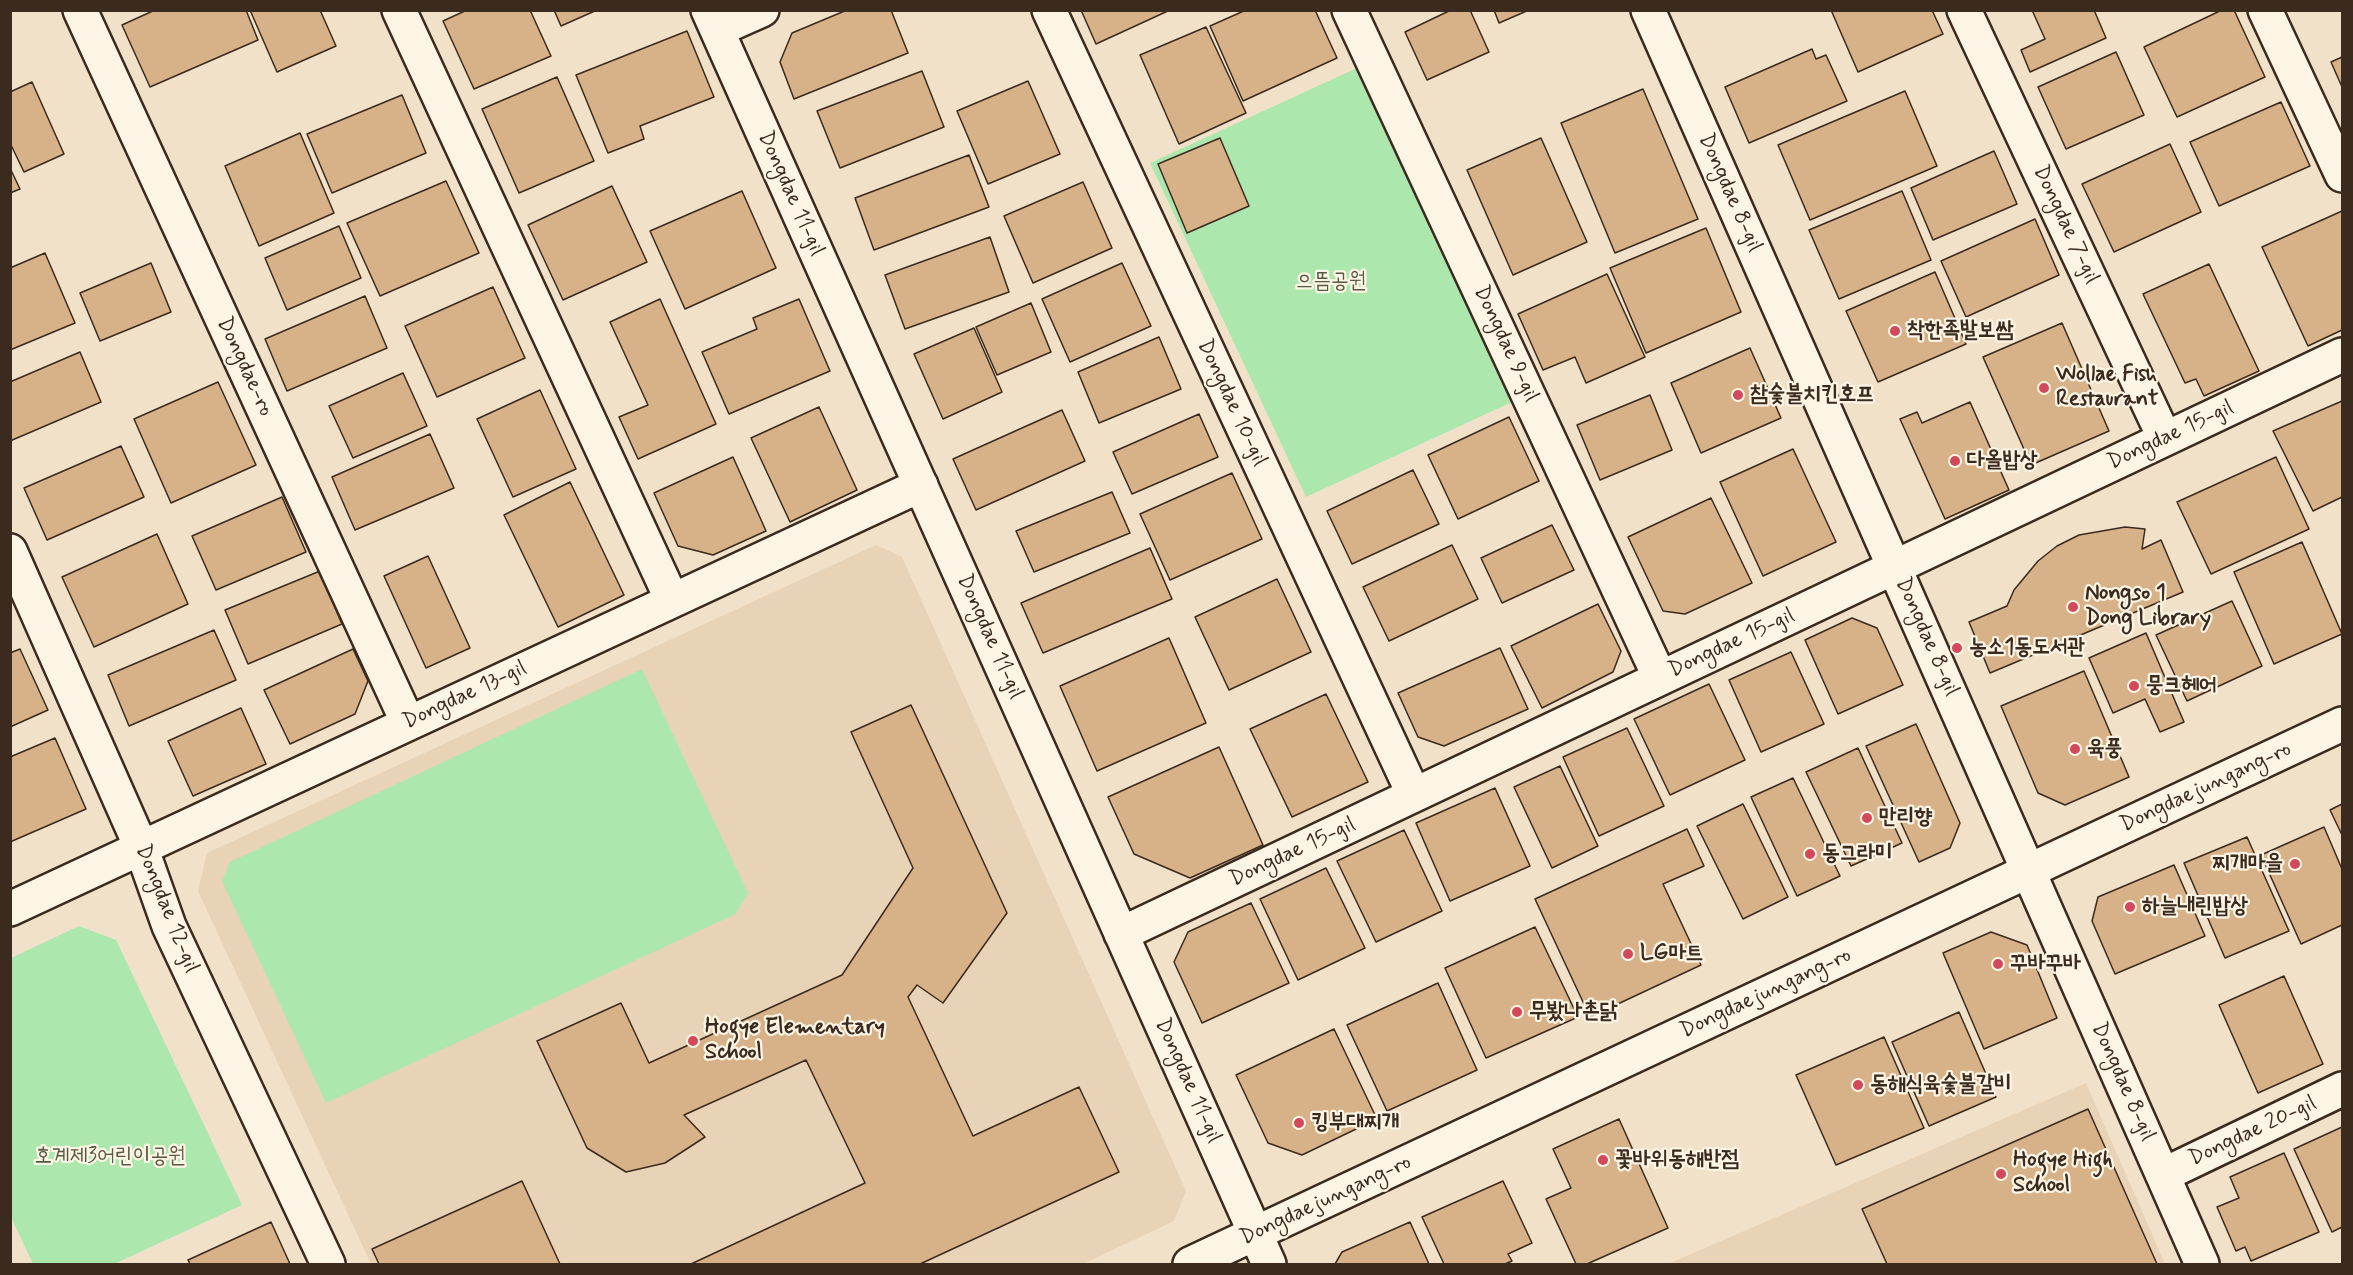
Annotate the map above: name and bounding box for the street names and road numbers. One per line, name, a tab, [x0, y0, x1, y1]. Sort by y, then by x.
street label: Dongdae 11-gil	[751, 128, 829, 260]
street label: Dongdae 8-gil	[1691, 130, 1767, 256]
street label: Dongdae 7-gil	[2026, 161, 2104, 289]
street label: Dongdae 9-gil	[1467, 282, 1543, 406]
street label: Dongdae-ro	[210, 313, 278, 421]
street label: Dongdae 10-gil	[1190, 335, 1272, 471]
street label: Dongdae 15-gil	[2104, 395, 2238, 477]
street label: Dongdae 11-gil	[950, 571, 1028, 703]
street label: Dongdae 8-gil	[1888, 574, 1964, 700]
street label: Dongdae 15-gil	[1665, 603, 1799, 685]
street label: Dongdae 13-gil	[399, 656, 531, 736]
street label: Dongdaejungang-ro	[2116, 737, 2296, 839]
street label: Dongdae 15-gil	[1226, 812, 1360, 894]
street label: Dongdae 12-gil	[128, 841, 204, 977]
street label: Dongdaejungang-ro	[1676, 943, 1856, 1045]
street label: Dongdae 11-gil	[1148, 1015, 1226, 1147]
street label: Dongdae 8-gil	[2084, 1019, 2160, 1145]
street label: Dongdae 20-gil	[2185, 1091, 2321, 1173]
street label: Dongdaejungang-ro	[1236, 1150, 1416, 1252]

